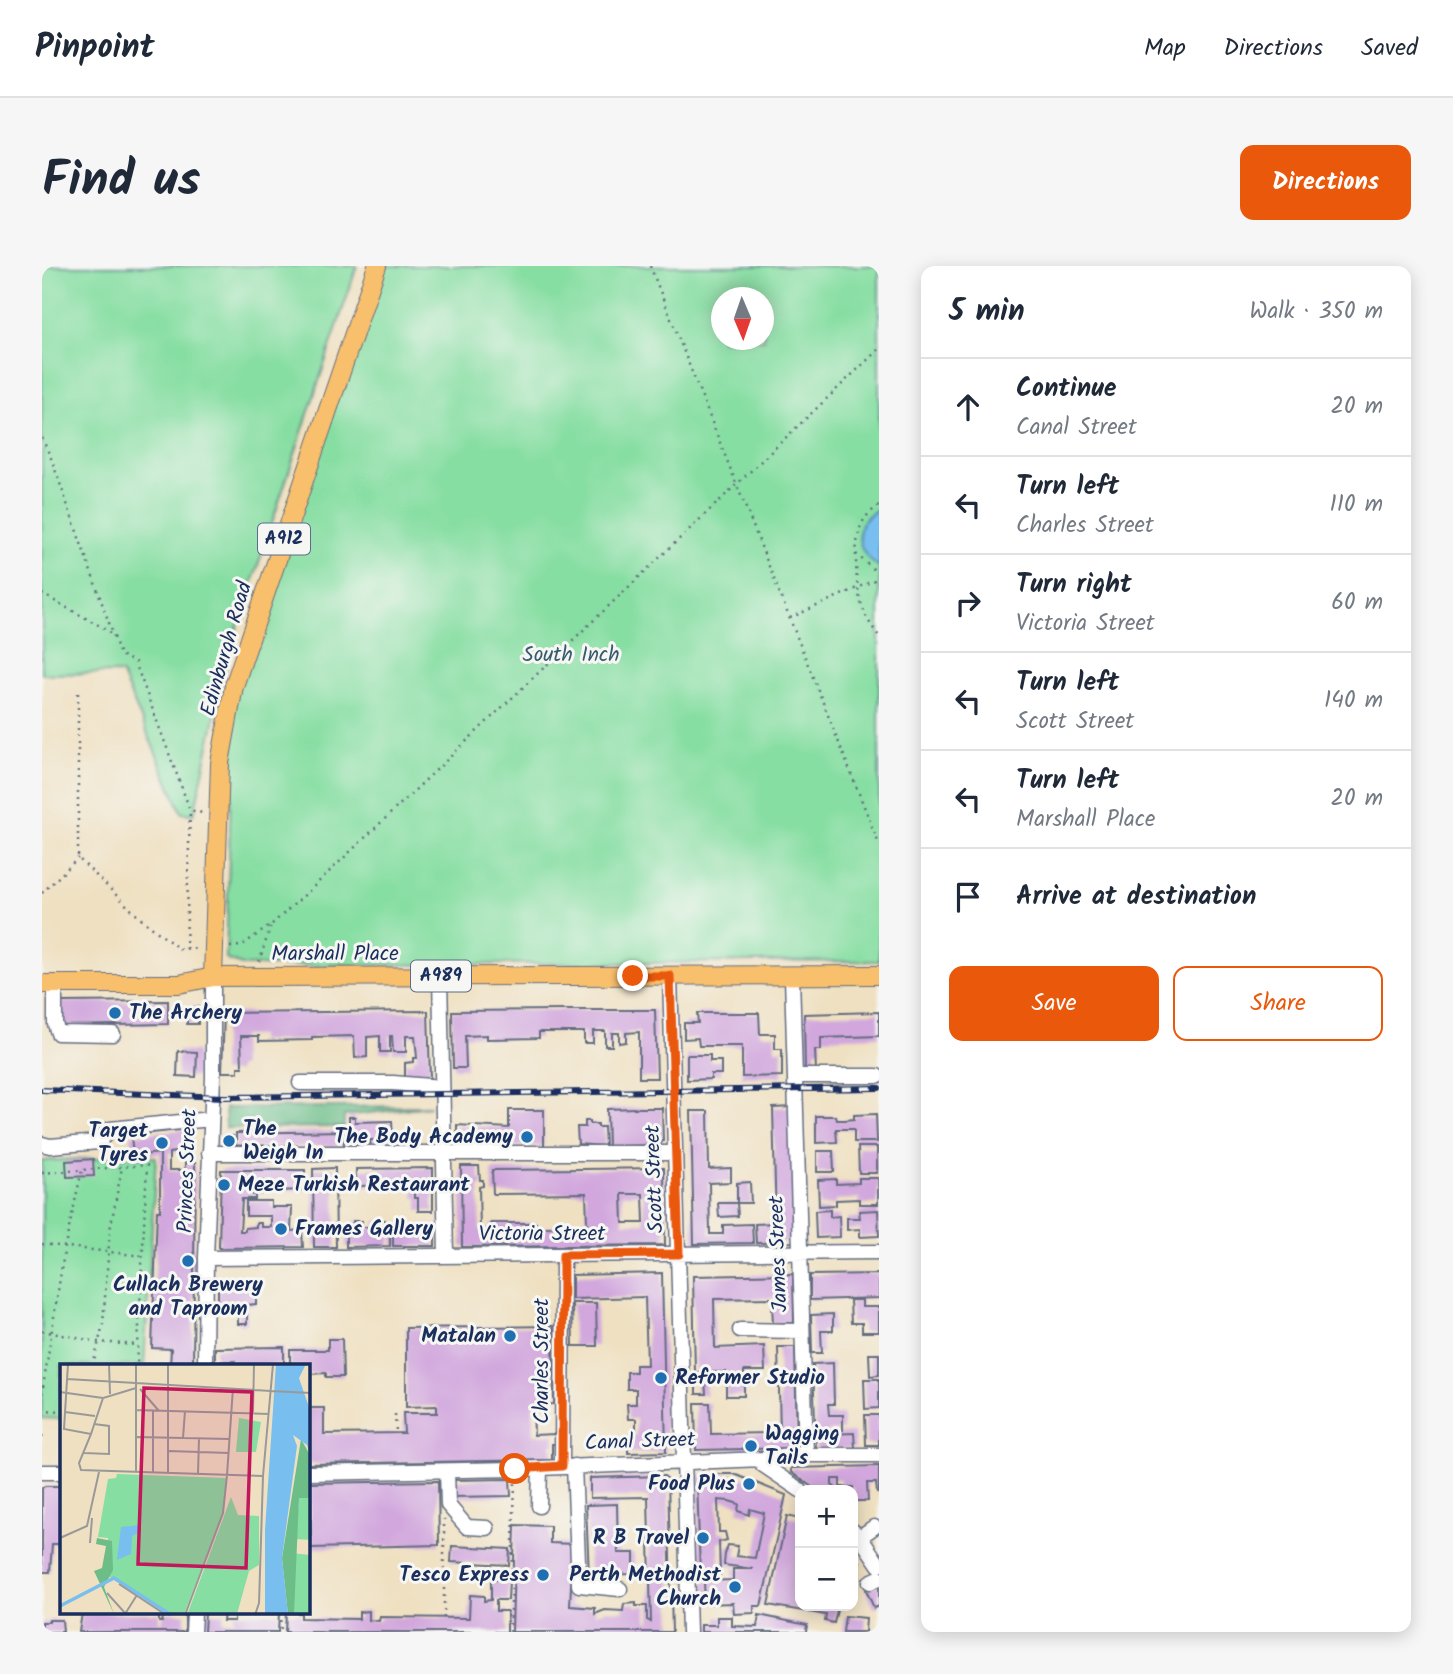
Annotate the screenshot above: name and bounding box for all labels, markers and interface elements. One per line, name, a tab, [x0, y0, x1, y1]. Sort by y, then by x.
text: Pinpoint	[35, 22, 155, 75]
text: Map	[1144, 29, 1186, 68]
text: Directions	[1224, 29, 1323, 68]
text: Saved	[1361, 29, 1418, 68]
text: Find us	[42, 143, 200, 221]
button: Directions	[1240, 145, 1411, 220]
north arrow	[711, 287, 774, 350]
text: 5 min	[949, 288, 1025, 336]
text: Walk · 350 m	[1249, 294, 1383, 330]
text: Continue	[1016, 368, 1117, 410]
icon: ahead	[949, 388, 987, 426]
text: 20 m	[1331, 389, 1383, 425]
text: Canal Street	[1016, 410, 1137, 446]
text: Turn left	[1016, 466, 1119, 508]
icon: left	[949, 486, 987, 524]
text: 110 m	[1330, 487, 1383, 523]
text: Charles Street	[1016, 508, 1154, 544]
road number: A912	[258, 524, 310, 554]
text: Turn right	[1016, 564, 1132, 606]
street label: Edinburgh Road	[192, 577, 262, 720]
icon: right	[949, 584, 987, 622]
text: 60 m	[1331, 585, 1383, 621]
text: Victoria Street	[1016, 606, 1155, 642]
park label: South Inch	[523, 639, 619, 672]
text: Turn left	[1016, 662, 1119, 704]
icon: left	[949, 682, 987, 720]
text: 140 m	[1324, 683, 1383, 719]
text: Scott Street	[1016, 704, 1134, 740]
text: Turn left	[1016, 760, 1119, 802]
icon: left	[949, 780, 987, 818]
text: 20 m	[1331, 781, 1383, 817]
text: Marshall Place	[1016, 802, 1155, 838]
text: Arrive at destination	[1016, 876, 1256, 918]
icon: arrive	[949, 878, 987, 916]
street label: Marshall Place	[271, 938, 399, 971]
road number: A989	[411, 960, 471, 992]
route end	[617, 960, 648, 991]
button: Save	[949, 966, 1159, 1041]
button: Share	[1173, 966, 1383, 1041]
place label: The Archery	[129, 997, 242, 1030]
marker: The Archery	[107, 1005, 123, 1021]
street label: Princes Street	[169, 1108, 207, 1234]
place label: The Weigh In	[243, 1113, 323, 1170]
place label: Target Tyres	[88, 1115, 149, 1172]
place label: The Body Academy	[335, 1121, 513, 1154]
street label: Scott Street	[637, 1124, 673, 1234]
marker: The Body Academy	[519, 1129, 535, 1145]
marker: The Weigh In	[221, 1133, 237, 1149]
marker: Target Tyres	[154, 1135, 170, 1151]
place label: Meze Turkish Restaurant	[238, 1169, 470, 1202]
marker: Meze Turkish Restaurant	[216, 1177, 232, 1193]
street label: James Street	[760, 1194, 798, 1313]
place label: Frames Gallery	[295, 1213, 433, 1246]
street label: Victoria Street	[479, 1218, 606, 1251]
marker: Frames Gallery	[273, 1221, 289, 1237]
marker: Cullach Brewery and Taproom	[180, 1253, 196, 1269]
place label: Cullach Brewery and Taproom	[113, 1269, 263, 1326]
street label: Charles Street	[526, 1297, 559, 1424]
place label: Matalan	[421, 1320, 496, 1353]
marker: Matalan	[502, 1328, 518, 1344]
place label: Reformer Studio	[675, 1362, 825, 1395]
inset map	[60, 1364, 310, 1614]
marker: Reformer Studio	[653, 1370, 669, 1386]
place label: Wagging Tails	[765, 1418, 840, 1475]
street label: Canal Street	[584, 1424, 697, 1460]
marker: Wagging Tails	[743, 1438, 759, 1454]
route start	[499, 1453, 530, 1484]
place label: Food Plus	[648, 1468, 735, 1501]
marker: Food Plus	[741, 1476, 757, 1492]
map controls	[795, 1485, 858, 1611]
button: +	[795, 1485, 858, 1548]
place label: R B Travel	[593, 1522, 689, 1555]
marker: R B Travel	[695, 1530, 711, 1546]
button: −	[795, 1548, 858, 1611]
place label: Tesco Express	[399, 1559, 529, 1592]
place label: Perth Methodist Church	[569, 1559, 722, 1616]
marker: Tesco Express	[535, 1567, 551, 1583]
marker: Perth Methodist Church	[727, 1579, 743, 1595]

